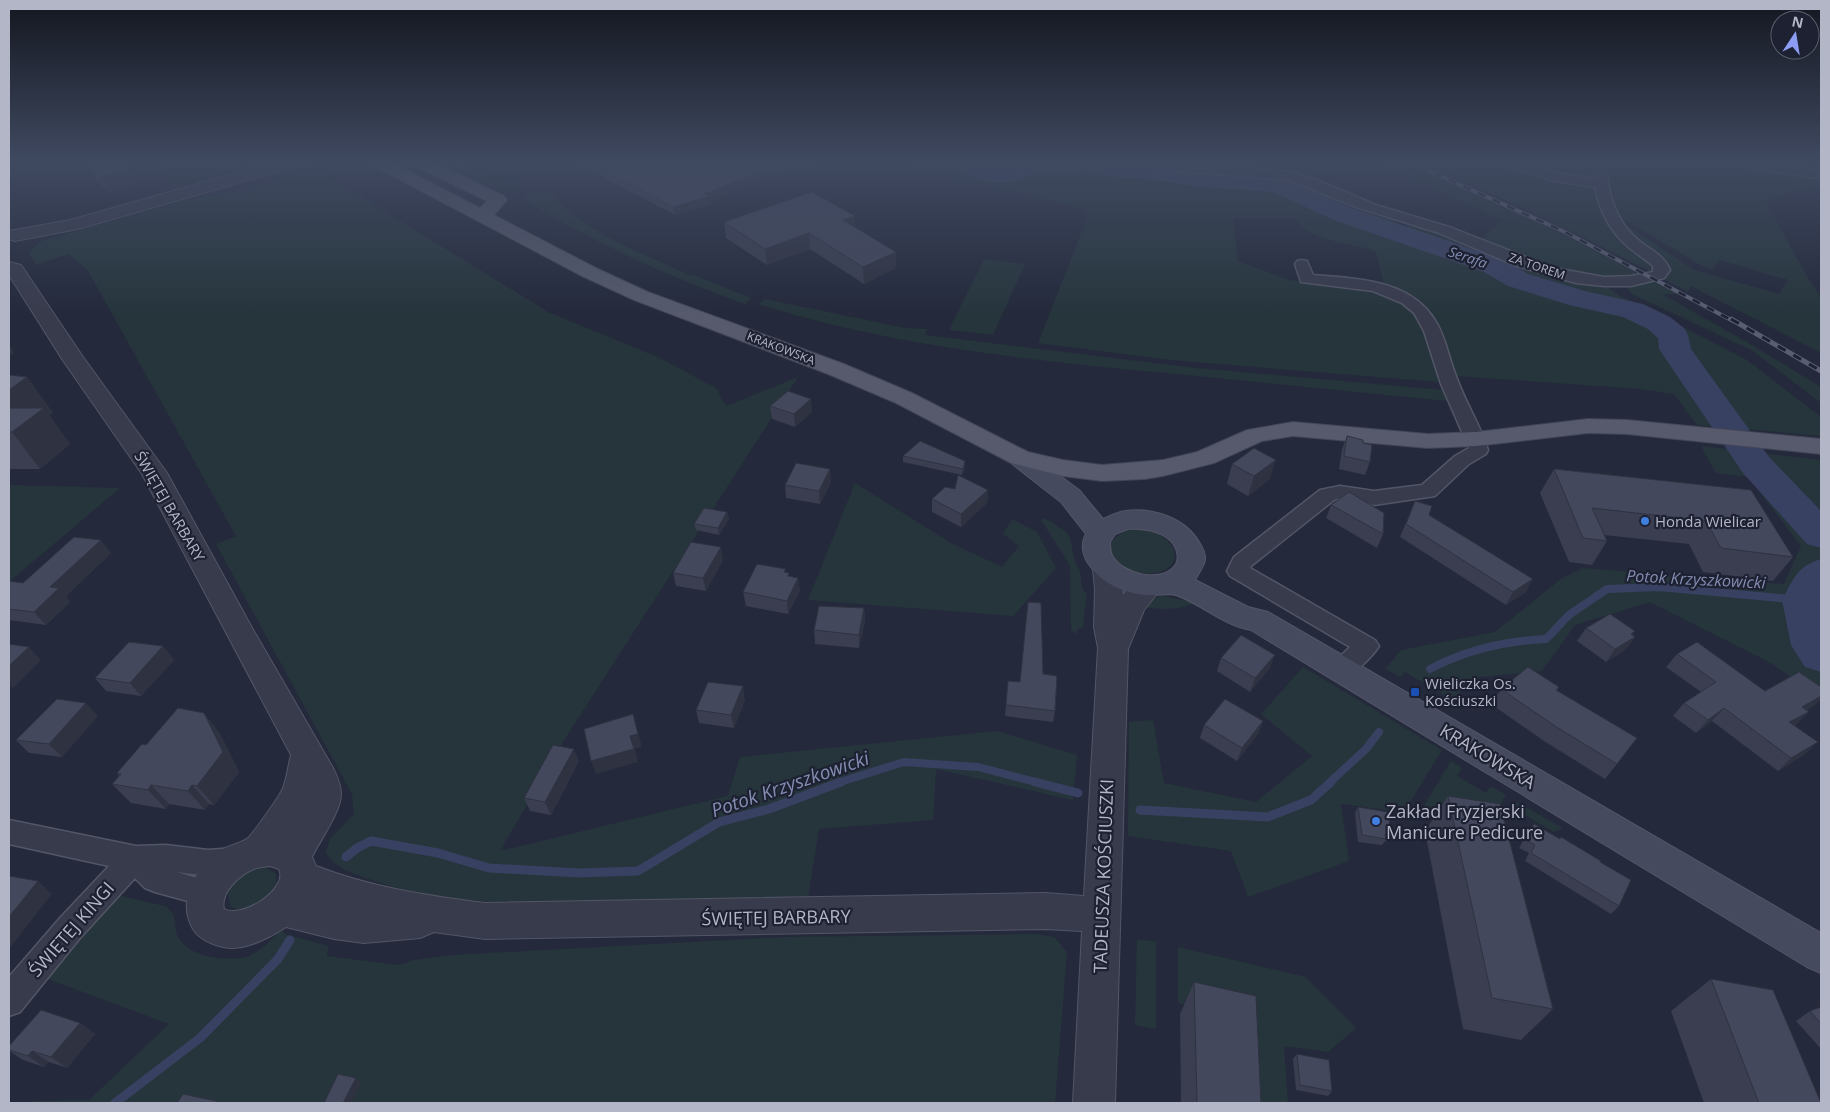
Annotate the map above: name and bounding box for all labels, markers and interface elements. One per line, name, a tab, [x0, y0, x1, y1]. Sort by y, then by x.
north arrow	[1770, 10, 1820, 60]
text: N	[1790, 11, 1805, 32]
water label: Serafa	[1446, 242, 1490, 272]
street label: ZA TOREM	[1507, 248, 1567, 284]
street label: KRAKOWSKA	[745, 327, 818, 369]
street label: ŚWIĘTEJ BARBARY	[130, 447, 210, 565]
place label: Honda Wielicar	[1655, 511, 1761, 531]
marker: Honda Wielicar	[1639, 515, 1651, 527]
water label: Potok Krzyszkowicki	[1626, 564, 1767, 594]
place label: Wieliczka Os. Kościuszki	[1425, 673, 1516, 710]
marker: Wieliczka Os. Kościuszki	[1409, 686, 1421, 698]
street label: KRAKOWSKA	[1436, 718, 1541, 794]
water label: Potok Krzyszkowicki	[707, 744, 874, 823]
street label: TADEUSZA KOŚCIUSZKI	[1088, 778, 1118, 974]
place label: Zakład Fryzjerski Manicure Pedicure	[1386, 799, 1543, 844]
marker: Zakład Fryzjerski Manicure Pedicure	[1370, 815, 1382, 827]
street label: ŚWIĘTEJ KINGI	[23, 876, 119, 982]
street label: ŚWIĘTEJ BARBARY	[701, 904, 852, 930]

